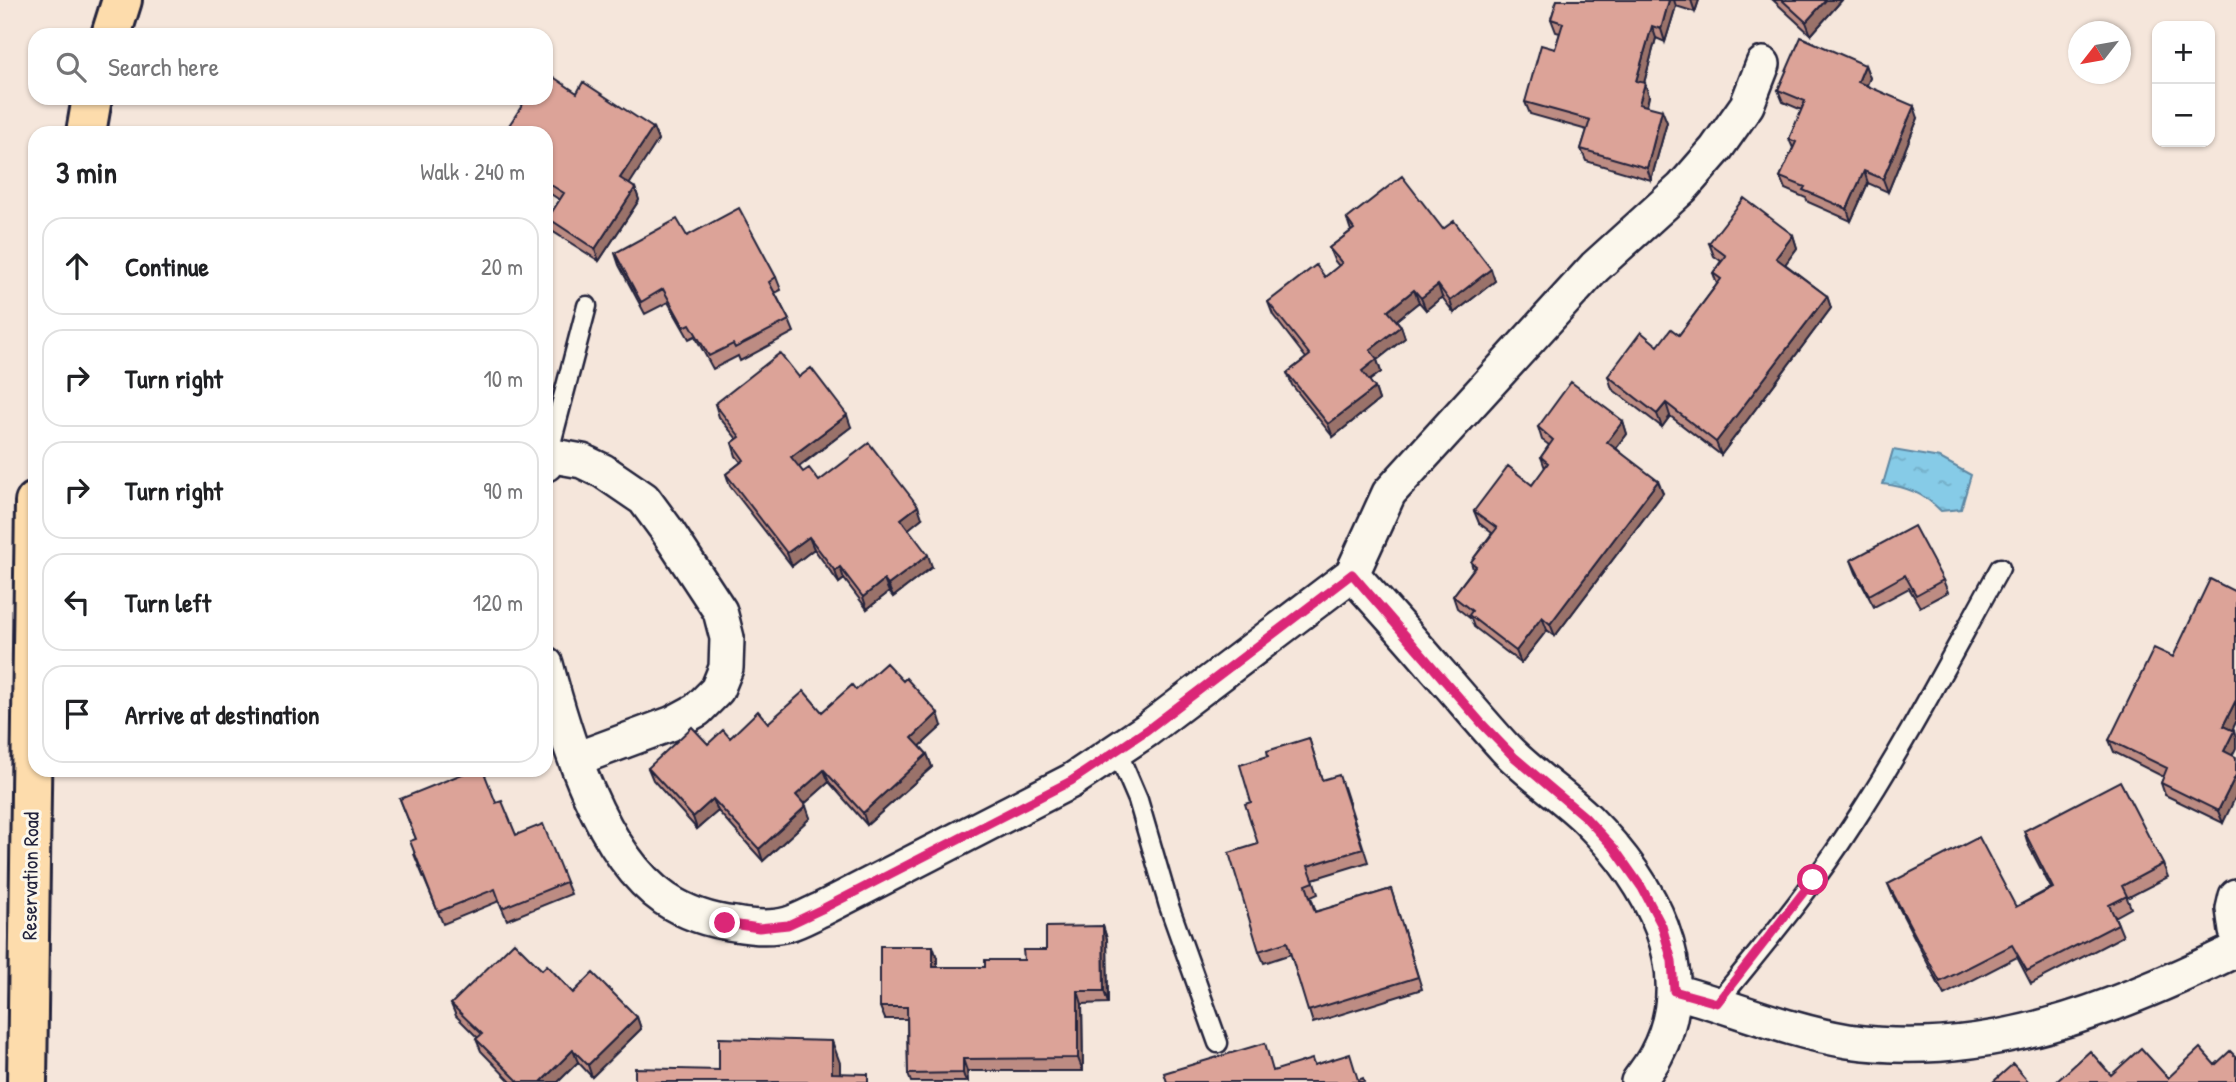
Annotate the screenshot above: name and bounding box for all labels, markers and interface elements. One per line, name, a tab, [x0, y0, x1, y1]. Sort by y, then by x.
north arrow	[2068, 21, 2131, 84]
map controls	[2152, 21, 2215, 147]
button: +	[2152, 21, 2215, 84]
search box	[28, 28, 553, 105]
icon: search	[52, 48, 90, 86]
text: Search here	[108, 49, 219, 84]
button: −	[2152, 84, 2215, 147]
text: 3 min	[56, 152, 117, 192]
text: Walk · 240 m	[420, 156, 525, 187]
icon: ahead	[58, 247, 96, 285]
text: Continue	[125, 249, 209, 284]
text: 20 m	[481, 251, 523, 282]
icon: right	[58, 359, 96, 397]
text: Turn right	[125, 361, 223, 396]
text: 10 m	[483, 363, 523, 394]
icon: right	[58, 471, 96, 509]
text: Turn right	[125, 473, 223, 508]
text: 90 m	[483, 475, 523, 506]
icon: left	[58, 583, 96, 621]
text: Turn left	[125, 585, 211, 620]
text: 120 m	[473, 587, 523, 618]
icon: arrive	[58, 695, 96, 733]
text: Arrive at destination	[125, 697, 320, 732]
street label: Reservation Road	[14, 812, 46, 940]
route start	[1797, 864, 1828, 895]
route end	[709, 907, 740, 938]

